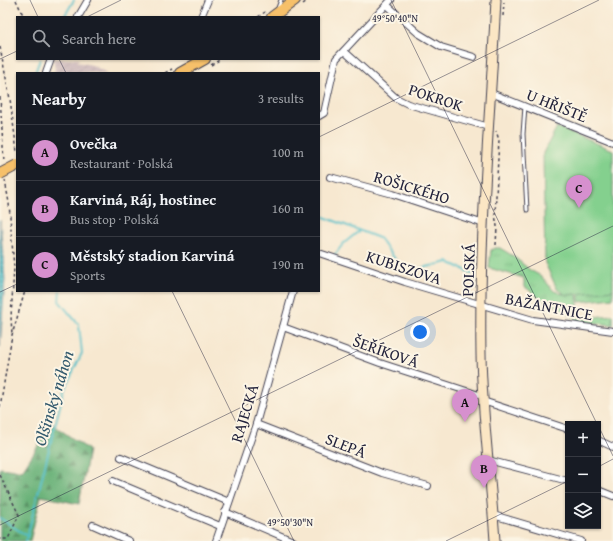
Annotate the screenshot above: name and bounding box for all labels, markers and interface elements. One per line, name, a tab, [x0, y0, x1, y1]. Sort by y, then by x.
text: 49°50'40"N	[372, 11, 418, 26]
search box	[16, 16, 320, 60]
icon: search	[30, 27, 52, 49]
text: Search here	[62, 28, 136, 49]
street label: POKROK	[406, 77, 467, 117]
street label: U HŘIŠTĚ	[523, 82, 591, 128]
text: Nearby	[32, 86, 86, 111]
text: 3 results	[258, 89, 304, 108]
text: Ovečka	[70, 133, 117, 154]
text: A	[41, 143, 49, 162]
text: 100 m	[272, 143, 304, 162]
text: Restaurant · Polská	[70, 154, 173, 173]
street label: ROŠICKÉHO	[371, 164, 453, 210]
pin: C	[566, 175, 592, 208]
text: Karviná, Ráj, hostinec	[70, 189, 216, 210]
text: B	[41, 199, 49, 218]
text: 160 m	[272, 199, 304, 218]
text: Bus stop · Polská	[70, 210, 159, 229]
street label: POLSKÁ	[455, 243, 481, 297]
street label: KUBISZOVA	[363, 244, 445, 291]
text: Městský stadion Karviná	[70, 245, 235, 266]
text: C	[41, 255, 49, 274]
text: 190 m	[272, 255, 304, 274]
text: Sports	[70, 266, 105, 285]
street label: BAŽANTNICE	[503, 286, 595, 326]
your location	[410, 322, 430, 342]
street label: ŠEŘÍKOVÁ	[350, 329, 423, 374]
water label: Olšinský náhon	[27, 347, 79, 449]
street label: RAJECKÁ	[224, 381, 264, 445]
pin: A	[452, 389, 478, 422]
map controls	[565, 421, 601, 529]
button: +	[565, 421, 601, 457]
street label: SLEPÁ	[322, 426, 370, 464]
pin: B	[471, 455, 497, 488]
button: −	[565, 457, 601, 493]
button: layers	[565, 493, 601, 529]
text: 49°50'30"N	[267, 515, 313, 530]

